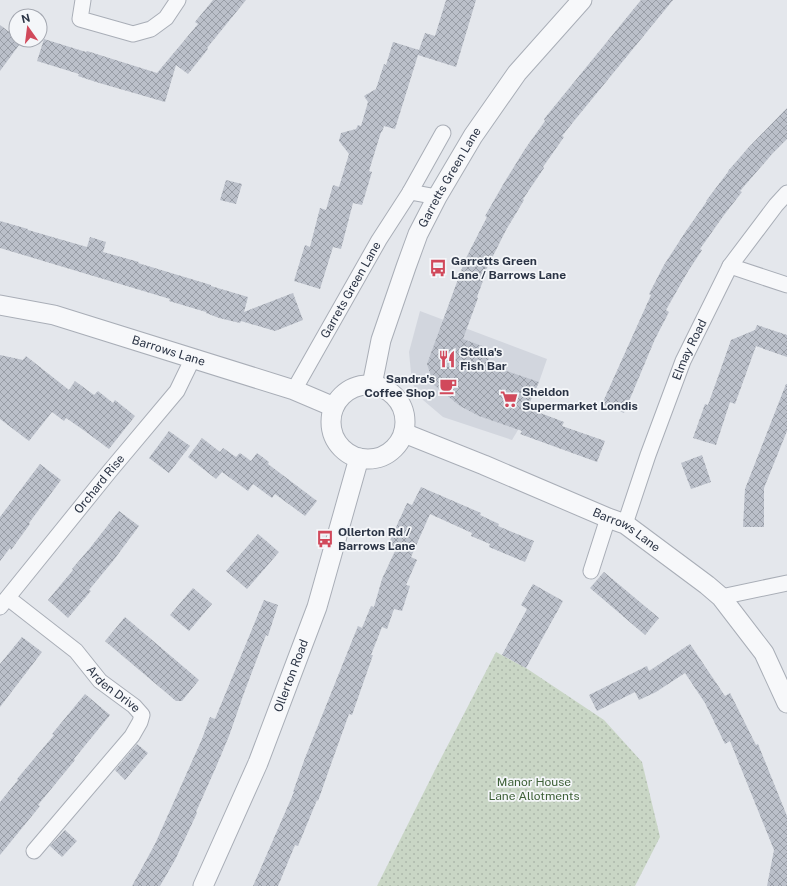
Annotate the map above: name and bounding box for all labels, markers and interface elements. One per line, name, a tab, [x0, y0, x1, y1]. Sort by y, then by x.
north arrow	[8, 8, 48, 48]
text: N	[20, 11, 31, 25]
street label: Garretts Green Lane	[416, 125, 484, 230]
street label: Garrets Green Lane	[318, 239, 384, 341]
place label: Garretts Green Lane / Barrows Lane	[451, 254, 566, 282]
bus stop icon: Garretts Green Lane / Barrows Lane	[428, 258, 448, 278]
street label: Elmay Road	[670, 317, 710, 382]
street label: Barrows Lane	[130, 333, 207, 369]
place label: Stella's Fish Bar	[460, 345, 507, 373]
restaurant icon: Stella's Fish Bar	[437, 349, 457, 369]
place label: Sandra's Coffee Shop	[364, 372, 435, 400]
cafe icon: Sandra's Coffee Shop	[438, 376, 458, 396]
place label: Sheldon Supermarket Londis	[522, 385, 638, 413]
supermarket icon: Sheldon Supermarket Londis	[499, 389, 519, 409]
street label: Orchard Rise	[71, 452, 128, 516]
street label: Barrows Lane	[591, 505, 663, 555]
place label: Ollerton Rd / Barrows Lane	[338, 525, 416, 553]
bus stop icon: Ollerton Rd / Barrows Lane	[315, 529, 335, 549]
street label: Ollerton Road	[271, 638, 311, 714]
street label: Arden Drive	[84, 663, 143, 715]
park label: Manor House Lane Allotments	[489, 775, 579, 803]

